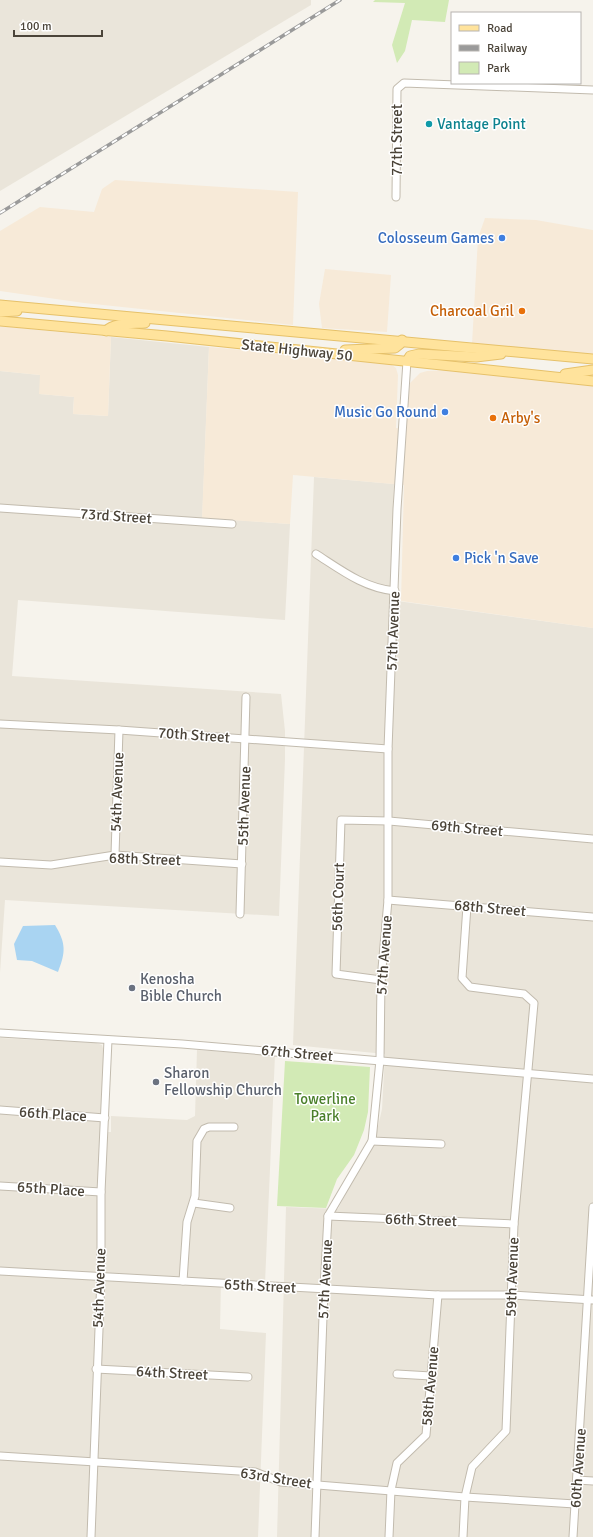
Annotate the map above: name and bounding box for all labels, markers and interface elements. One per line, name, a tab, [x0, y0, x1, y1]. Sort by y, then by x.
scale bar	[14, 12, 102, 38]
legend	[451, 12, 581, 84]
text: 100 m	[20, 19, 52, 34]
text: Road	[487, 21, 513, 36]
text: Railway	[487, 41, 527, 56]
text: Park	[487, 61, 510, 76]
street label: 77th Street	[388, 104, 406, 176]
place label: Vantage Point	[437, 115, 526, 133]
marker: Vantage Point	[424, 119, 434, 129]
place label: Colosseum Games	[378, 229, 494, 247]
marker: Colosseum Games	[497, 233, 507, 243]
place label: Charcoal Gril	[430, 302, 514, 320]
marker: Charcoal Gril	[517, 306, 527, 316]
street label: State Highway 50	[241, 335, 353, 365]
place label: Music Go Round	[334, 403, 437, 421]
marker: Music Go Round	[440, 407, 450, 417]
place label: Arby's	[501, 409, 541, 427]
marker: Arby's	[488, 413, 498, 423]
street label: 73rd Street	[79, 505, 153, 527]
place label: Pick 'n Save	[464, 549, 539, 567]
marker: Pick 'n Save	[451, 553, 461, 563]
street label: 57th Avenue	[383, 591, 403, 671]
street label: 70th Street	[157, 724, 231, 746]
street label: 54th Avenue	[107, 752, 127, 832]
street label: 55th Avenue	[234, 766, 254, 846]
street label: 69th Street	[430, 816, 504, 840]
street label: 68th Street	[109, 849, 181, 869]
street label: 56th Court	[328, 862, 348, 932]
street label: 68th Street	[453, 896, 527, 920]
street label: 57th Avenue	[372, 915, 396, 995]
place label: Kenosha Bible Church	[140, 970, 222, 1005]
marker: Kenosha Bible Church	[127, 983, 137, 993]
street label: 67th Street	[260, 1041, 334, 1065]
place label: Sharon Fellowship Church	[164, 1064, 282, 1099]
marker: Sharon Fellowship Church	[151, 1077, 161, 1087]
park label: Towerline Park	[294, 1090, 356, 1125]
street label: 66th Place	[19, 1103, 87, 1125]
street label: 65th Place	[17, 1178, 85, 1200]
street label: 66th Street	[385, 1210, 457, 1230]
street label: 59th Avenue	[502, 1237, 522, 1317]
street label: 57th Avenue	[314, 1239, 336, 1319]
street label: 54th Avenue	[89, 1248, 109, 1328]
street label: 65th Street	[224, 1275, 296, 1297]
street label: 58th Avenue	[418, 1345, 442, 1427]
street label: 64th Street	[136, 1362, 208, 1384]
street label: 60th Avenue	[566, 1428, 590, 1508]
street label: 63rd Street	[239, 1463, 313, 1493]

